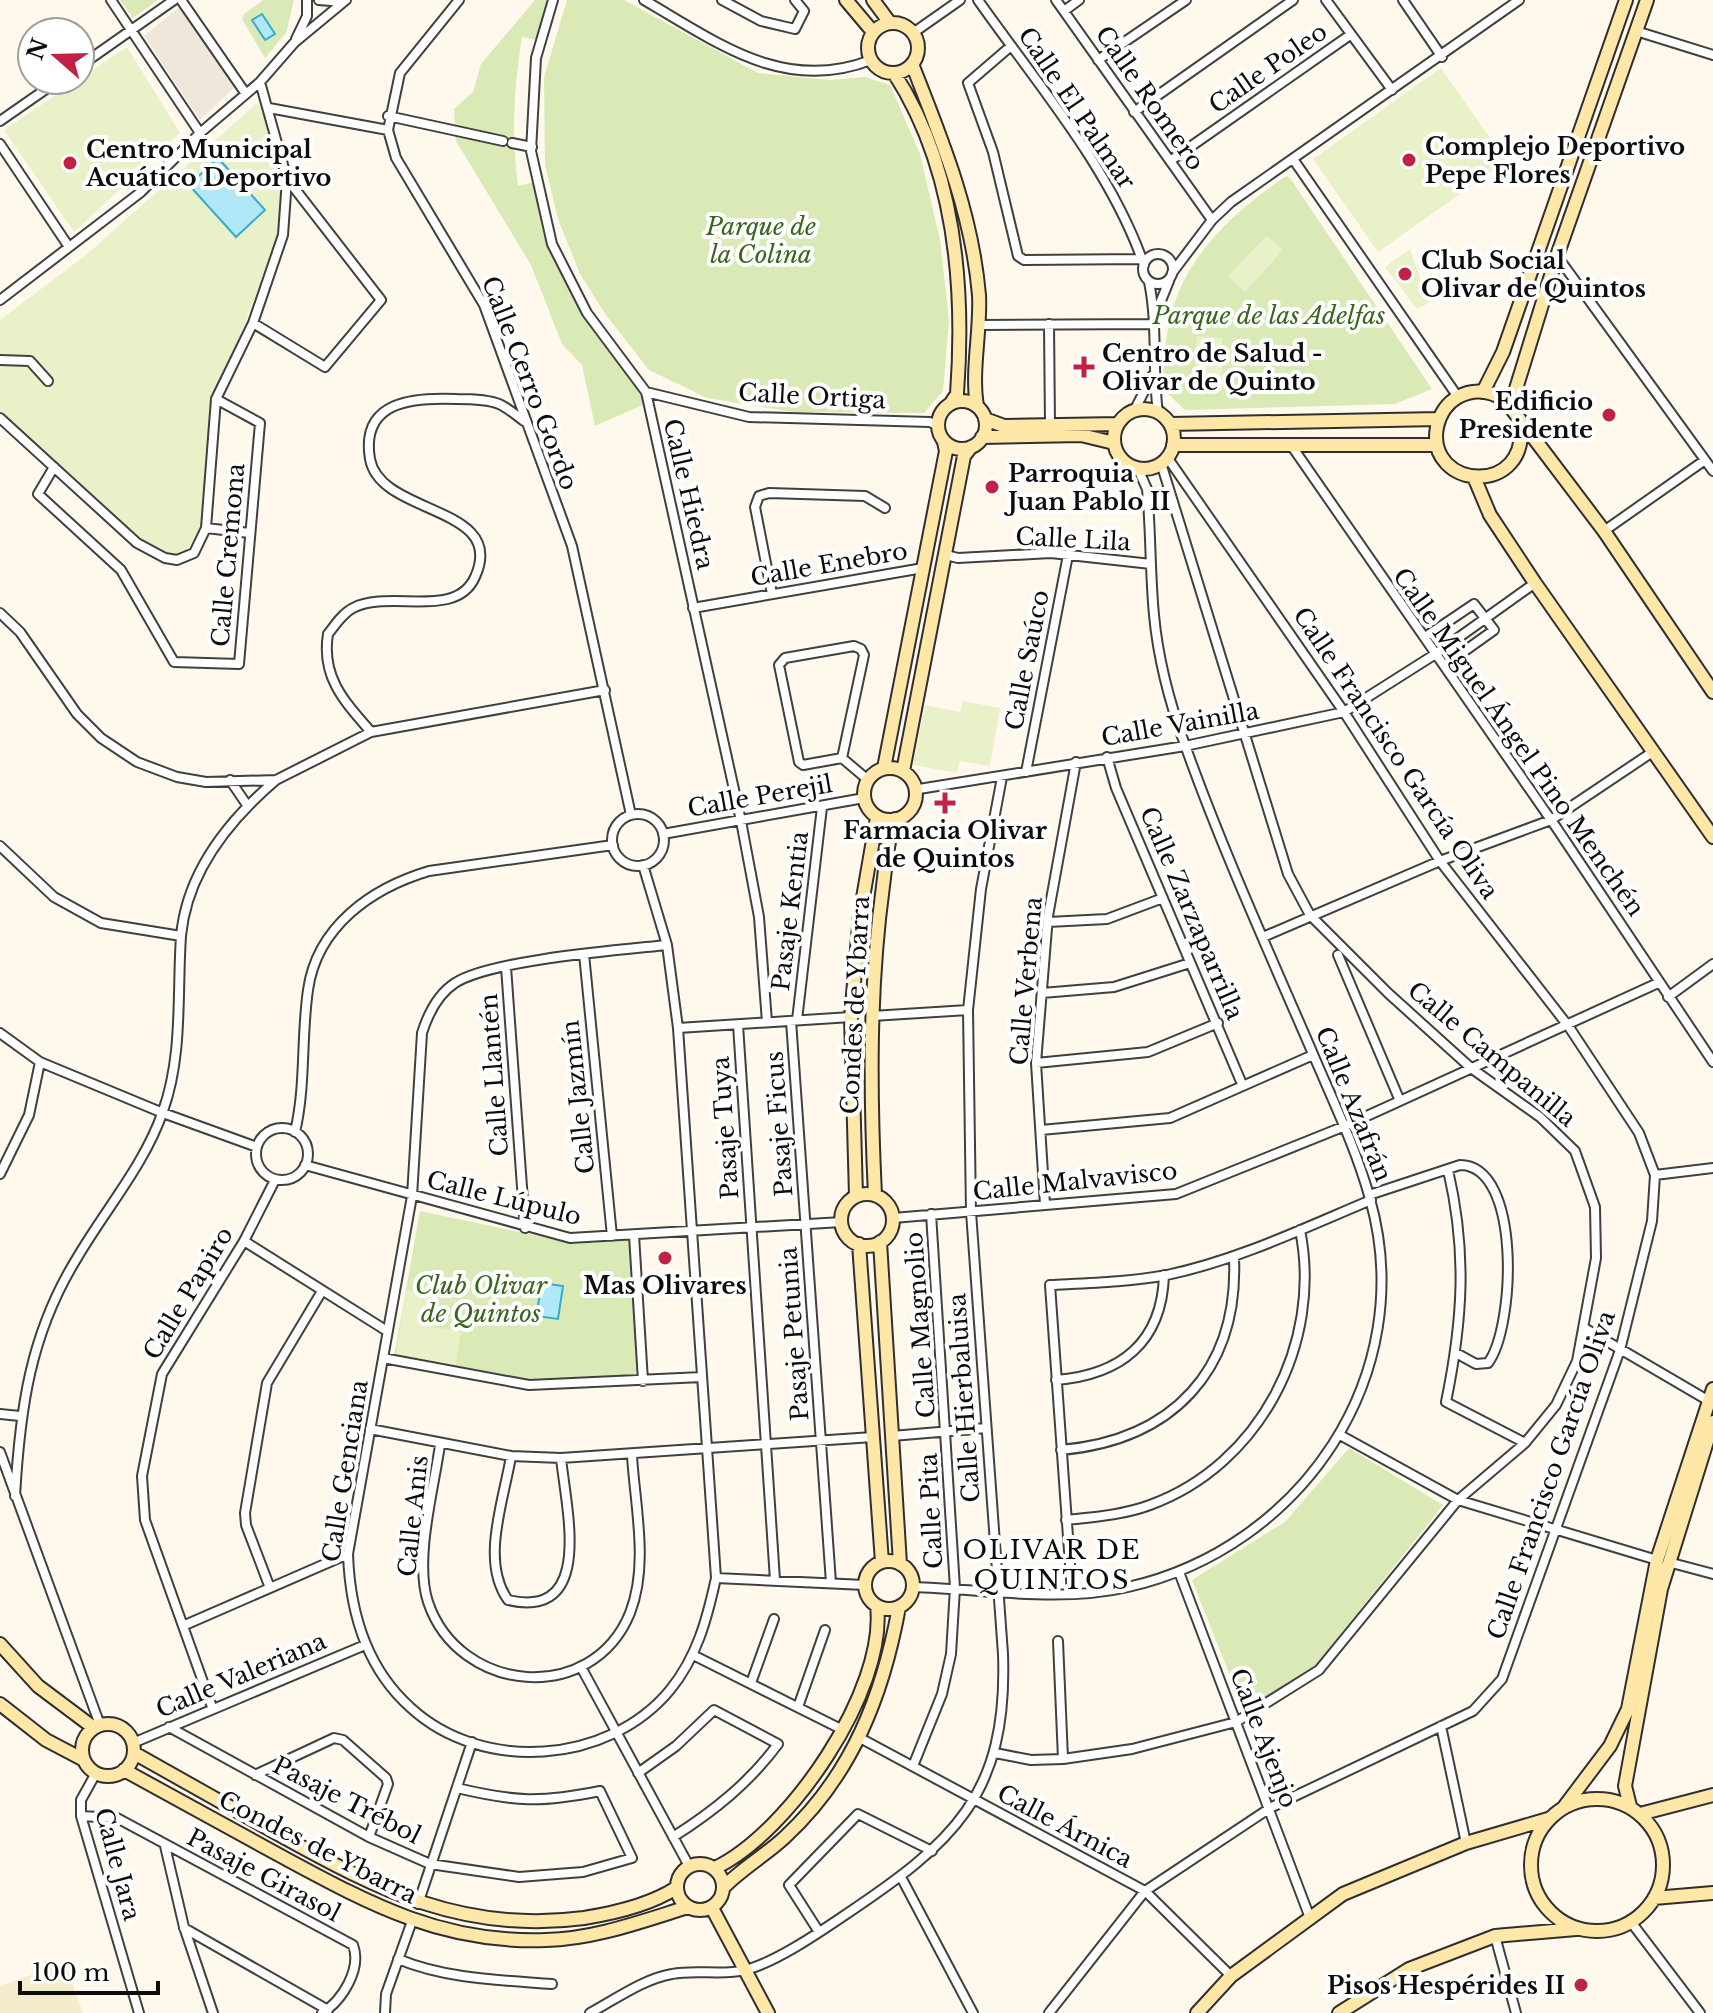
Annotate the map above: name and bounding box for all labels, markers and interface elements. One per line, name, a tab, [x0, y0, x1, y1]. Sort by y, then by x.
north arrow	[16, 16, 96, 96]
street label: Calle Poleo	[1203, 17, 1333, 119]
street label: Calle Romero	[1089, 20, 1211, 176]
street label: Calle El Palmar	[1012, 22, 1142, 195]
text: N	[21, 35, 54, 64]
place label: Complejo Deportivo Pepe Flores	[1425, 132, 1685, 189]
place label: Centro Municipal Acuático Deportivo	[85, 135, 331, 192]
marker: Complejo Deportivo Pepe Flores	[1400, 151, 1418, 169]
marker: Centro Municipal Acuático Deportivo	[61, 154, 79, 172]
park label: Parque de la Colina	[705, 212, 816, 269]
place label: Club Social Olivar de Quintos	[1421, 246, 1646, 303]
marker: Club Social Olivar de Quintos	[1396, 265, 1414, 283]
street label: Calle Cerro Gordo	[476, 272, 584, 494]
park label: Parque de las Adelfas	[1152, 301, 1385, 330]
place label: Centro de Salud - Olivar de Quinto	[1102, 339, 1323, 396]
marker: Centro de Salud - Olivar de Quinto	[1073, 356, 1095, 378]
street label: Calle Ortiga	[737, 378, 887, 414]
place label: Edificio Presidente	[1459, 387, 1593, 444]
marker: Edificio Presidente	[1600, 406, 1618, 424]
street label: Calle Hiedra	[658, 416, 721, 573]
place label: Parroquia Juan Pablo II	[1003, 459, 1170, 516]
street label: Calle Cremona	[206, 461, 251, 648]
marker: Parroquia Juan Pablo II	[983, 478, 1001, 496]
street label: Calle Lila	[1015, 521, 1132, 557]
street label: Calle Enebro	[748, 536, 910, 592]
street label: Calle Miguel Ángel Pino Menchén	[1387, 562, 1651, 922]
street label: Calle Saúco	[999, 587, 1055, 733]
street label: Calle Francisco García Oliva	[1287, 602, 1505, 905]
street label: Calle Vainilla	[1099, 696, 1262, 752]
street label: Calle Perejil	[685, 769, 835, 823]
marker: Farmacia Olivar de Quintos	[936, 794, 954, 812]
street label: Calle Zarzaparrilla	[1134, 802, 1250, 1024]
place label: Farmacia Olivar de Quintos	[843, 816, 1047, 873]
street label: Pasaje Kentia	[766, 829, 814, 992]
street label: Condes de Ybarra	[835, 894, 875, 1115]
street label: Calle Verbena	[1004, 895, 1048, 1066]
street label: Calle Campanilla	[1402, 975, 1582, 1133]
street label: Calle Llantén	[474, 993, 514, 1157]
street label: Calle Jazmín	[555, 1019, 601, 1175]
street label: Calle Azafrán	[1310, 1022, 1398, 1186]
street label: Pasaje Ficus	[759, 1050, 799, 1198]
street label: Pasaje Tuya	[705, 1055, 744, 1200]
street label: Calle Malvavisco	[971, 1156, 1179, 1206]
street label: Calle Lúpulo	[424, 1165, 584, 1231]
street label: Calle Papiro	[137, 1221, 239, 1365]
street label: Calle Magnolio	[899, 1231, 941, 1419]
street label: Pasaje Petunia	[773, 1245, 815, 1422]
marker: Mas Olivares	[656, 1249, 674, 1267]
park label: Club Olivar de Quintos	[415, 1271, 548, 1328]
place label: Mas Olivares	[583, 1271, 747, 1300]
street label: Calle Hierbaluisa	[942, 1292, 986, 1504]
street label: Calle Francisco García Oliva	[1481, 1306, 1621, 1643]
street label: Calle Genciana	[316, 1377, 374, 1564]
street label: Calle Pita	[913, 1452, 949, 1570]
street label: Calle Anis	[392, 1454, 434, 1578]
district label: OLIVAR DE QUINTOS	[962, 1534, 1142, 1596]
street label: Calle Valeriana	[152, 1626, 331, 1724]
street label: Calle Ajenjo	[1224, 1664, 1304, 1812]
street label: Pasaje Trébol	[268, 1750, 426, 1850]
street label: Calle Árnica	[993, 1778, 1138, 1874]
street label: Condes de Ybarra	[214, 1784, 423, 1910]
street label: Calle Jara	[89, 1804, 147, 1924]
street label: Pasaje Girasol	[182, 1822, 346, 1928]
scale bar	[20, 1945, 158, 1995]
text: 100 m	[32, 1958, 110, 1987]
place label: Pisos Hespérides II	[1327, 1971, 1565, 2000]
marker: Pisos Hespérides II	[1572, 1976, 1590, 1994]

